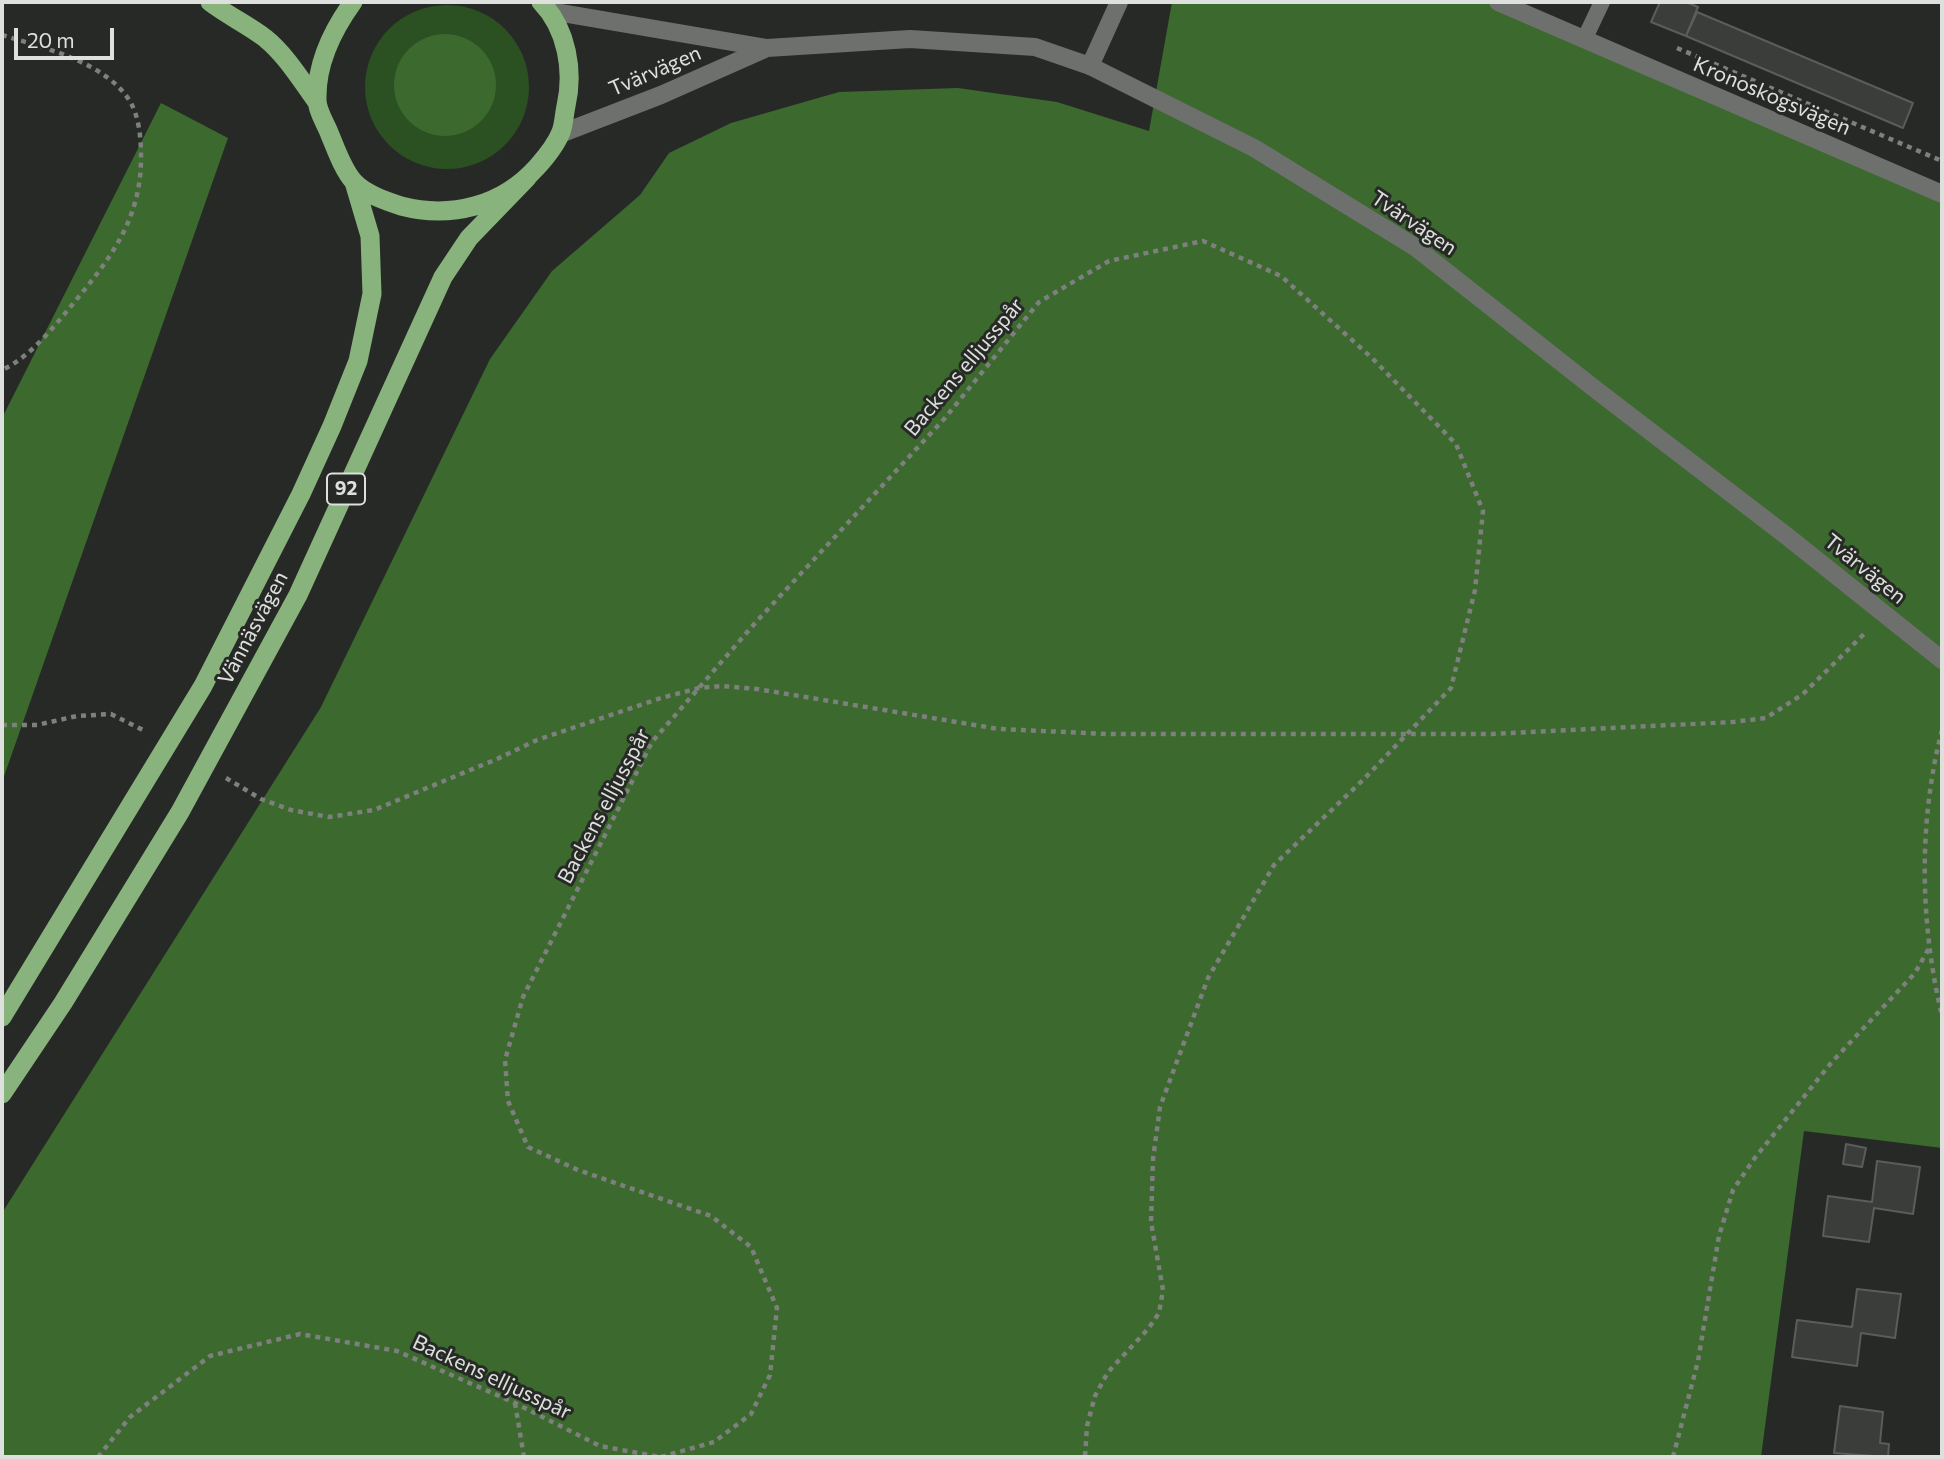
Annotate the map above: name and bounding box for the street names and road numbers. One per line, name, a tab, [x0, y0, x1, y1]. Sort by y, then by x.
street label: Tvärvägen	[605, 40, 705, 102]
street label: Kronoskogsvägen	[1690, 51, 1854, 141]
street label: Tvärvägen	[1366, 185, 1462, 261]
street label: Backens elljusspår	[899, 293, 1029, 441]
road number: 92	[327, 474, 365, 504]
street label: Tvärvägen	[1819, 528, 1911, 610]
street label: Vännäsvägen	[213, 567, 293, 689]
street label: Backens elljusspår	[552, 724, 656, 888]
street label: Backens elljusspår	[409, 1329, 575, 1425]

